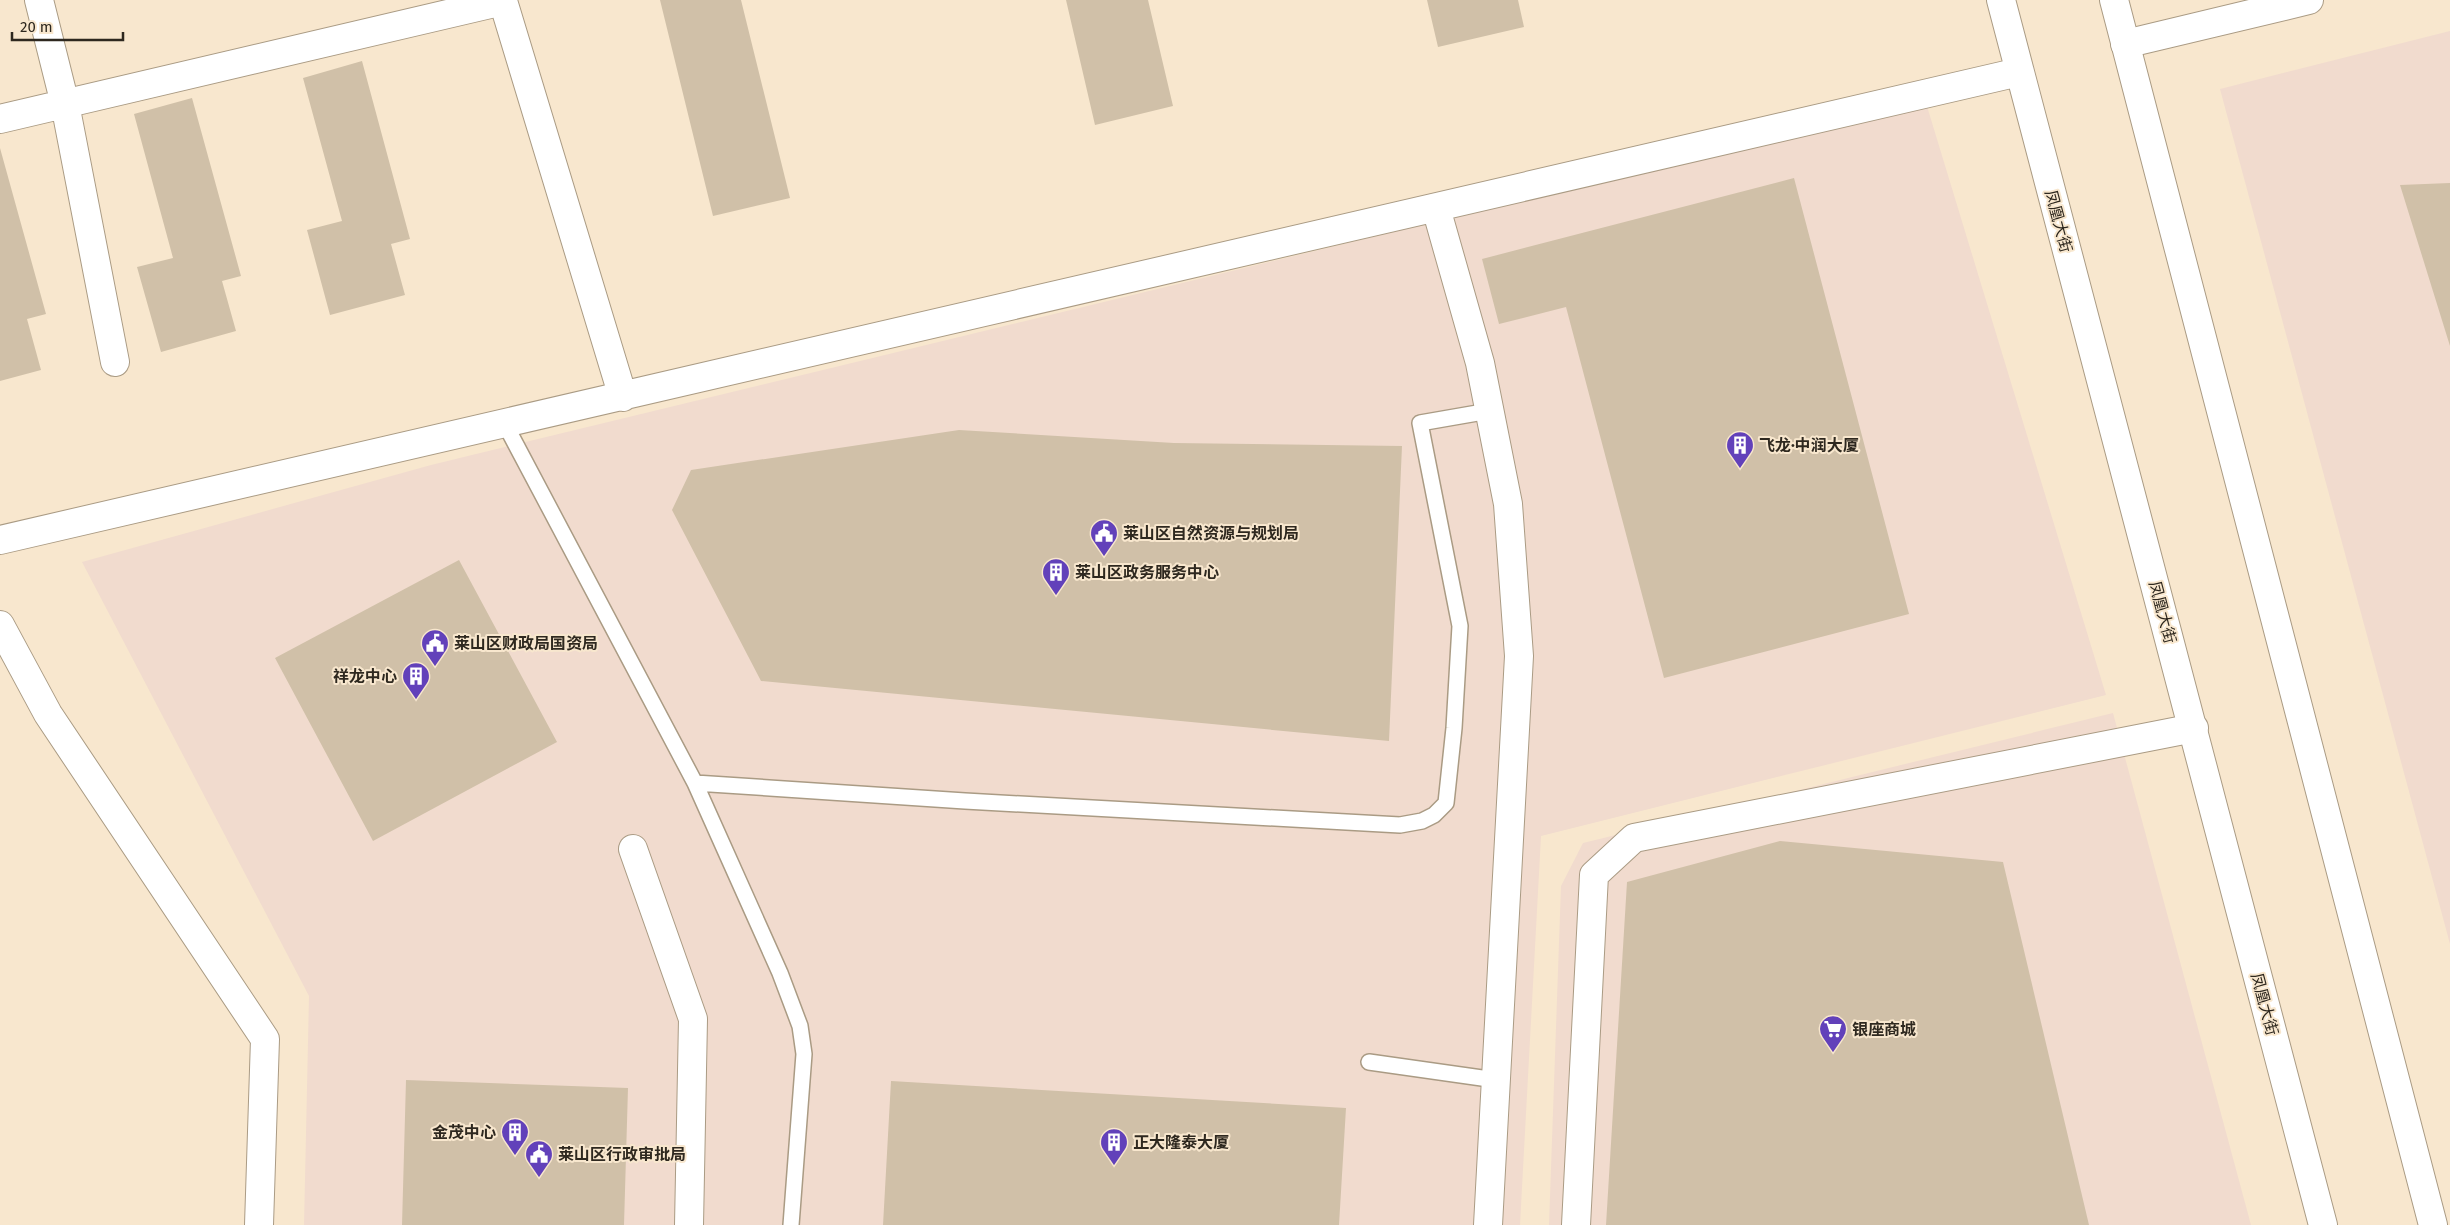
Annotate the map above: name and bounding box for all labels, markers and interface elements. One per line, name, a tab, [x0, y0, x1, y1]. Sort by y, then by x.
scale bar	[12, 10, 124, 42]
text: 20 m	[20, 18, 53, 36]
street label: 凤凰大街	[2041, 188, 2076, 255]
building icon: 飞龙·中润大厦	[1725, 430, 1755, 469]
place label: 飞龙·中润大厦	[1759, 436, 1859, 455]
public building icon: 莱山区自然资源与规划局	[1089, 518, 1119, 557]
place label: 莱山区自然资源与规划局	[1123, 524, 1299, 543]
building icon: 莱山区政务服务中心	[1041, 557, 1071, 596]
place label: 莱山区政务服务中心	[1075, 563, 1219, 582]
street label: 凤凰大街	[2145, 579, 2180, 646]
public building icon: 莱山区财政局国资局	[420, 628, 450, 667]
place label: 莱山区财政局国资局	[454, 634, 598, 653]
building icon: 祥龙中心	[401, 661, 431, 700]
place label: 祥龙中心	[333, 667, 397, 686]
street label: 凤凰大街	[2247, 971, 2282, 1038]
supermarket icon: 银座商城	[1818, 1014, 1848, 1053]
place label: 银座商城	[1852, 1020, 1916, 1039]
building icon: 金茂中心	[500, 1117, 530, 1156]
place label: 金茂中心	[432, 1123, 496, 1142]
building icon: 正大隆泰大厦	[1099, 1127, 1129, 1166]
place label: 正大隆泰大厦	[1133, 1133, 1229, 1152]
public building icon: 莱山区行政审批局	[524, 1139, 554, 1178]
place label: 莱山区行政审批局	[558, 1145, 686, 1164]

